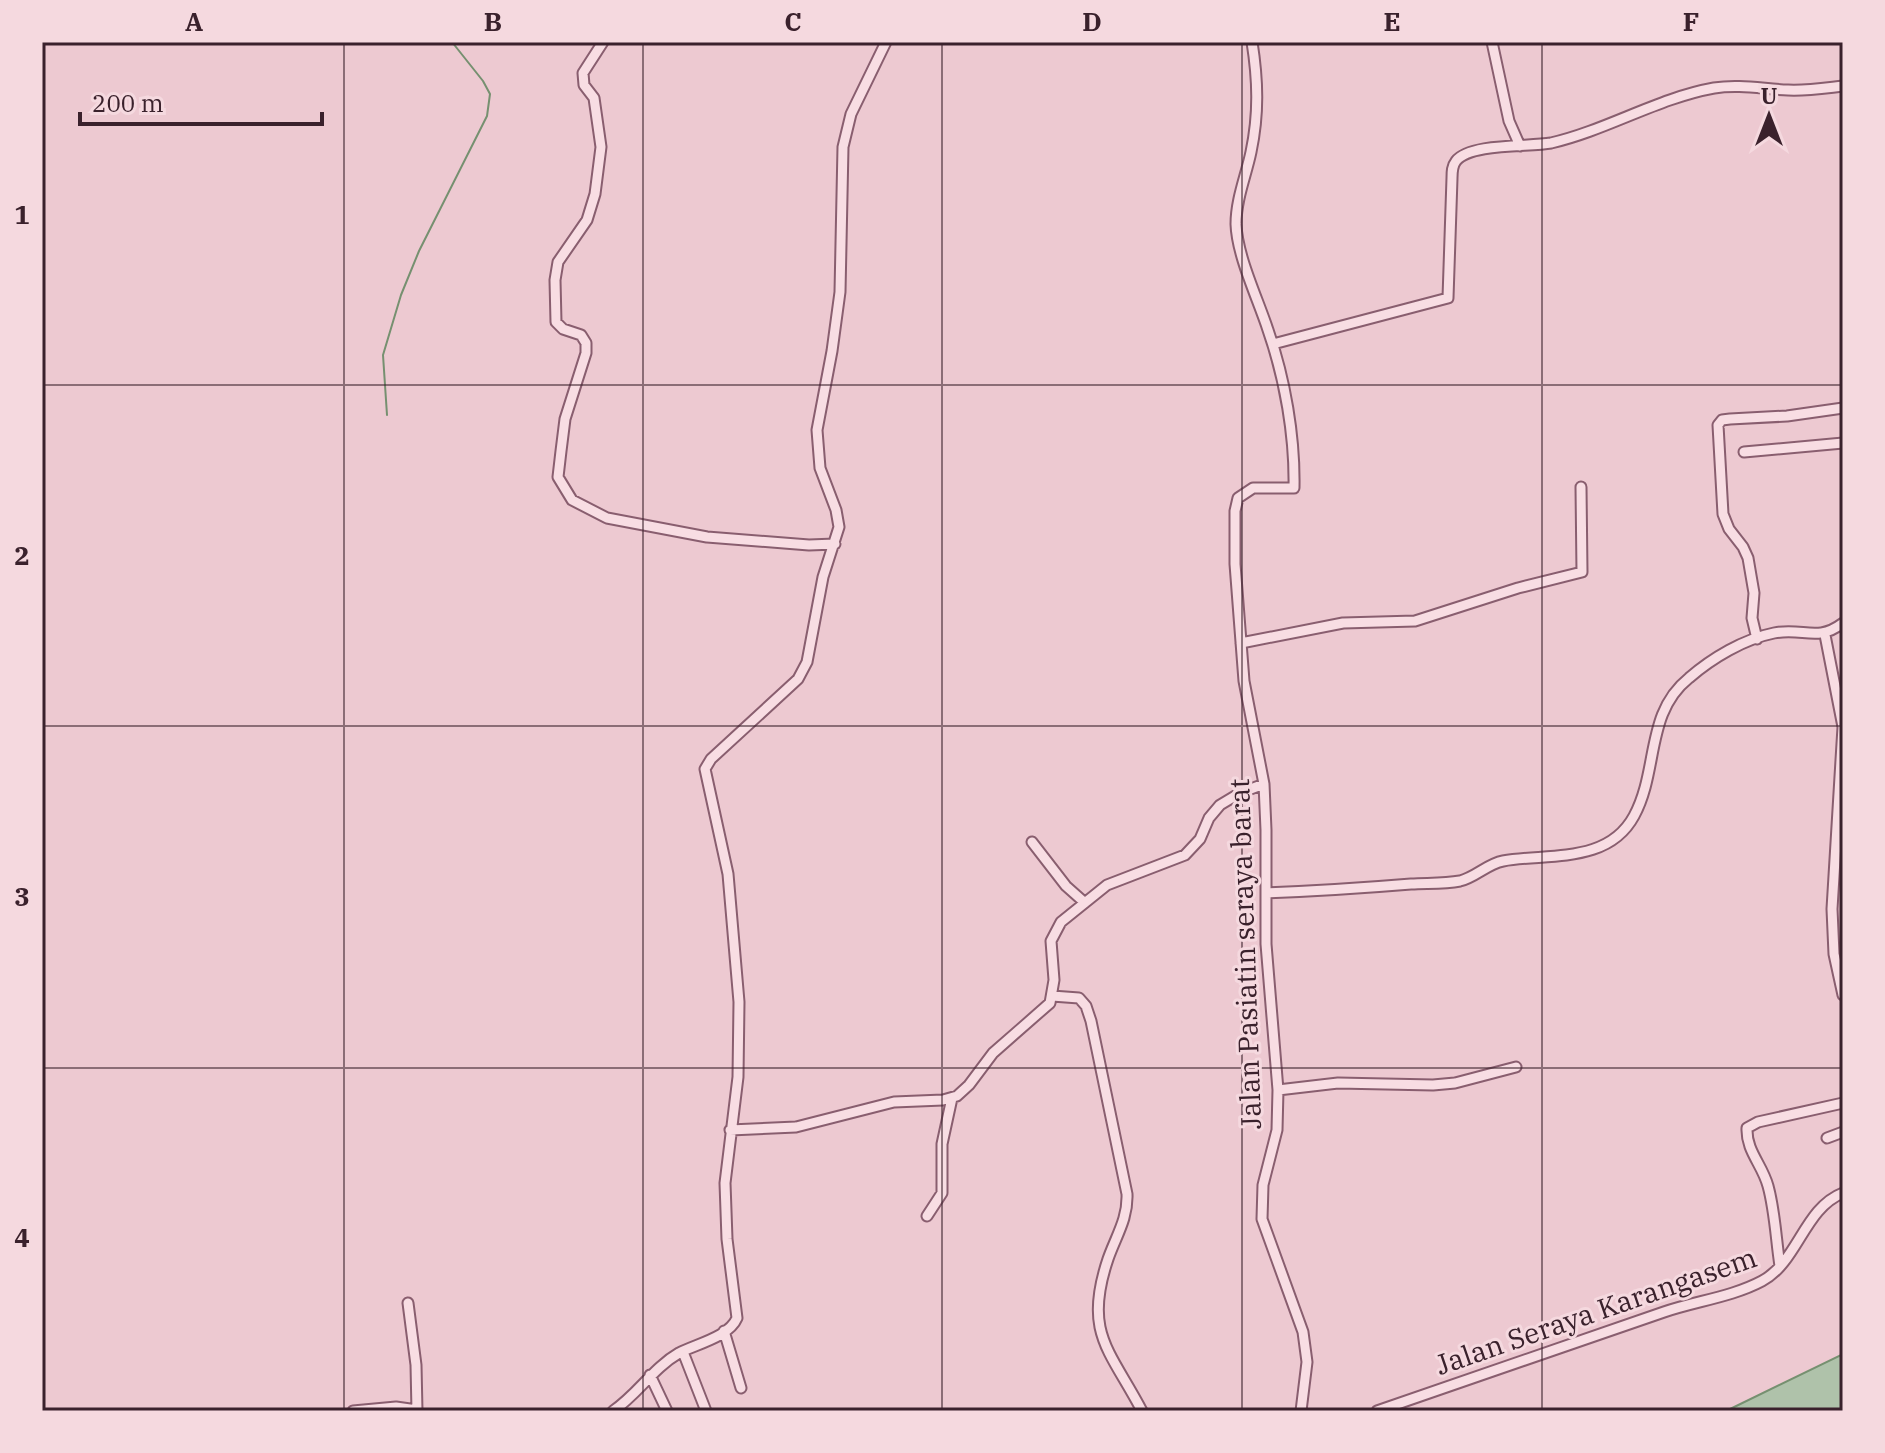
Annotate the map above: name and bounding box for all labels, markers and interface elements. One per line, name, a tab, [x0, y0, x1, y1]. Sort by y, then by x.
text: A	[185, 4, 203, 38]
text: B	[484, 4, 502, 38]
text: C	[784, 4, 802, 38]
text: D	[1082, 4, 1102, 38]
text: E	[1383, 4, 1401, 38]
text: F	[1683, 4, 1699, 38]
scale bar	[80, 76, 322, 126]
north arrow	[1729, 76, 1809, 156]
text: U	[1761, 81, 1778, 110]
text: 200 m	[92, 87, 164, 119]
text: 1	[14, 197, 30, 231]
text: 2	[14, 538, 30, 572]
street label: Jalan Pasiatin seraya barat	[1220, 778, 1269, 1130]
text: 3	[14, 879, 30, 913]
text: 4	[14, 1220, 30, 1254]
street label: Jalan Seraya Karangasem	[1430, 1238, 1761, 1383]

